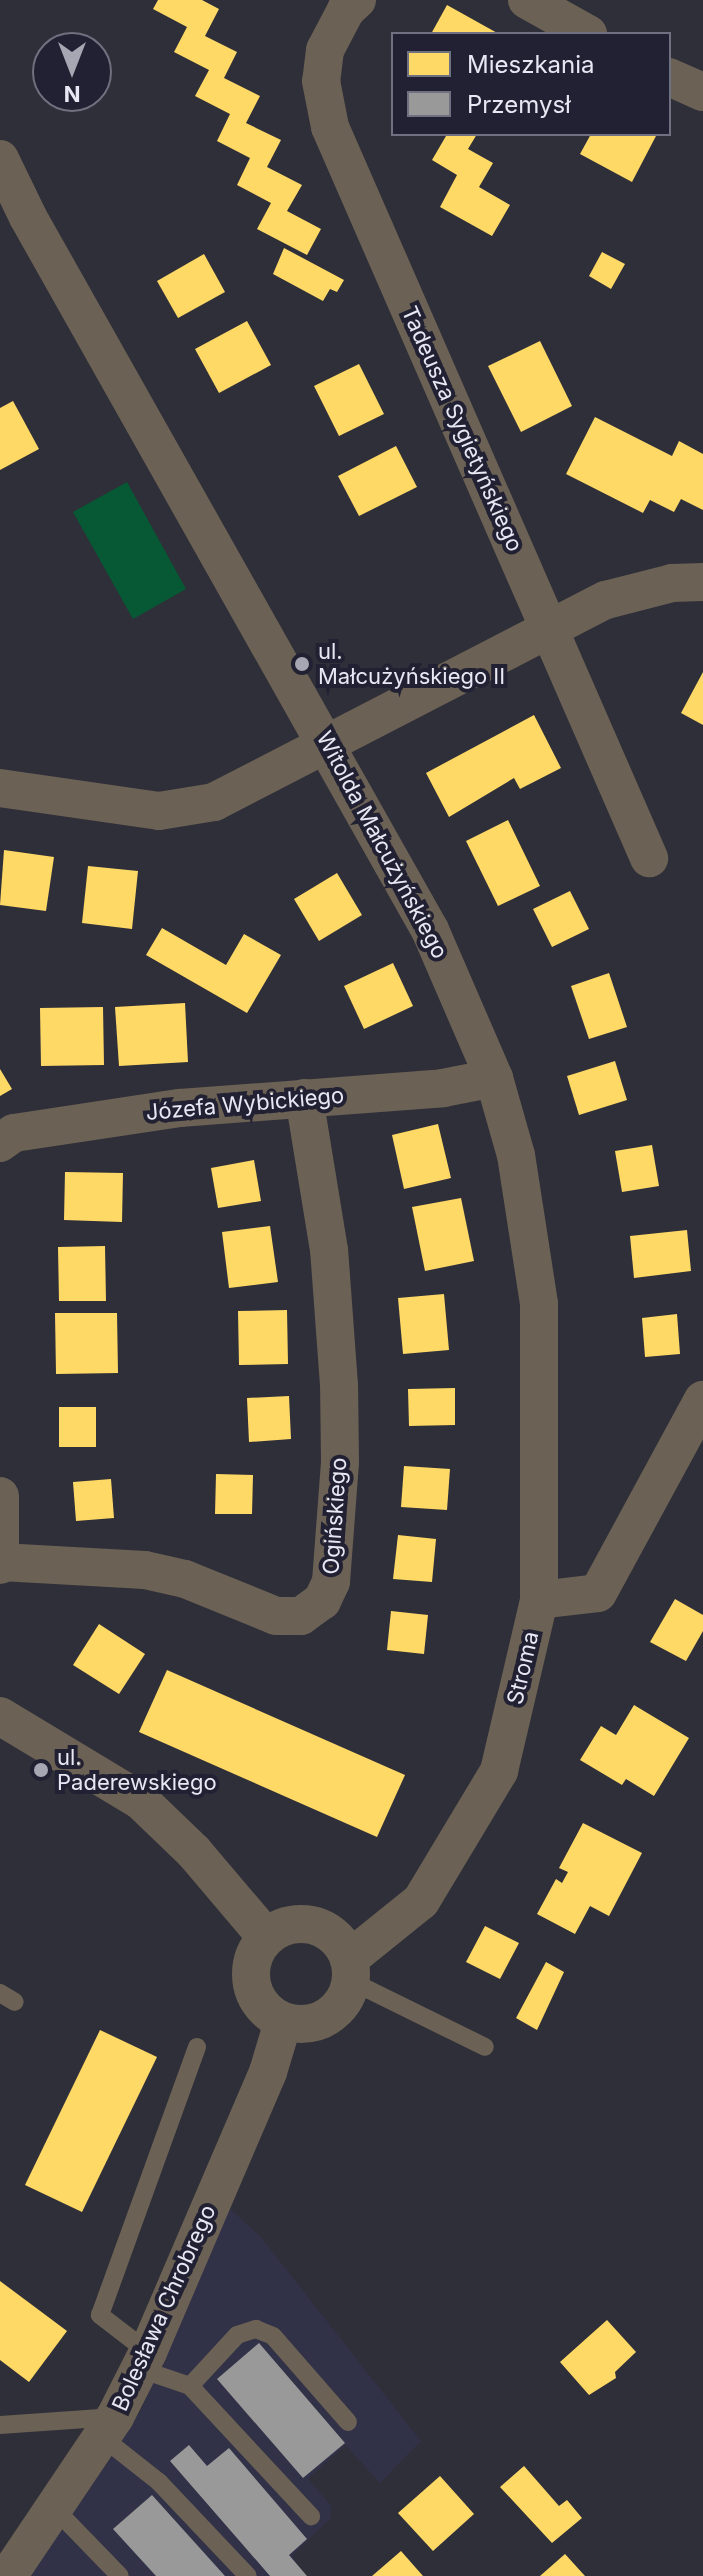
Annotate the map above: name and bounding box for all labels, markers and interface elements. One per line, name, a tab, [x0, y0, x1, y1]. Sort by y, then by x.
north arrow	[32, 32, 112, 112]
legend	[391, 32, 671, 136]
text: Mieszkania	[467, 50, 595, 79]
text: N	[64, 81, 80, 107]
text: Przemysł	[467, 90, 571, 119]
street label: Tadeusza Sygietyńskiego	[396, 302, 528, 556]
place label: ul. Małcużyńskiego II	[318, 638, 505, 690]
marker: ul. Małcużyńskiego II	[293, 655, 311, 673]
street label: Witolda Małcużyńskiego	[311, 727, 453, 963]
street label: Józefa Wybickiego	[145, 1082, 345, 1126]
street label: Ogińskiego	[318, 1457, 352, 1575]
street label: Stroma	[502, 1629, 544, 1707]
place label: ul. Paderewskiego	[57, 1744, 217, 1796]
marker: ul. Paderewskiego	[32, 1761, 50, 1779]
street label: Bolesława Chrobrego	[107, 2201, 221, 2415]

